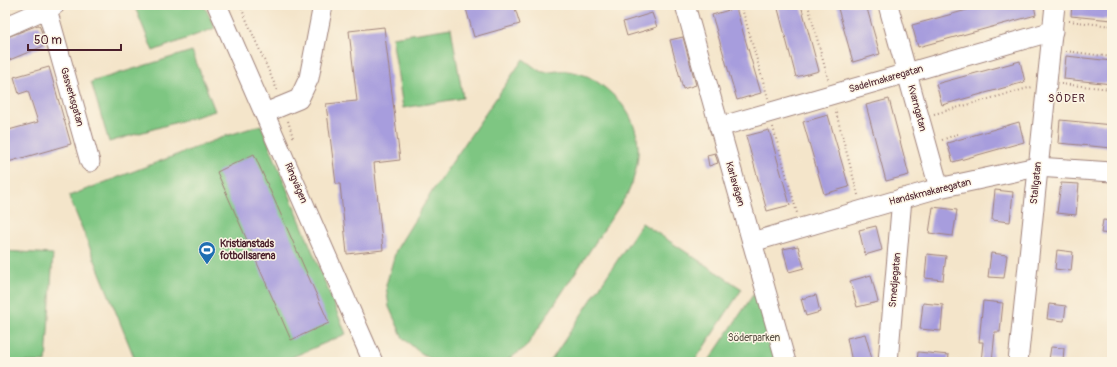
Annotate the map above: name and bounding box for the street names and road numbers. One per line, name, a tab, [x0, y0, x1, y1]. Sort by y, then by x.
street label: Sadelmakaregatan	[847, 63, 925, 95]
street label: Gasverksgatan	[58, 66, 86, 128]
street label: Kvarngatan	[905, 83, 929, 133]
street label: Karlavägen	[723, 160, 747, 208]
street label: Ringvägen	[282, 161, 310, 205]
street label: Stallgatan	[1028, 161, 1044, 205]
street label: Handskmakaregatan	[888, 176, 973, 208]
street label: Smedjegatan	[887, 252, 903, 308]

